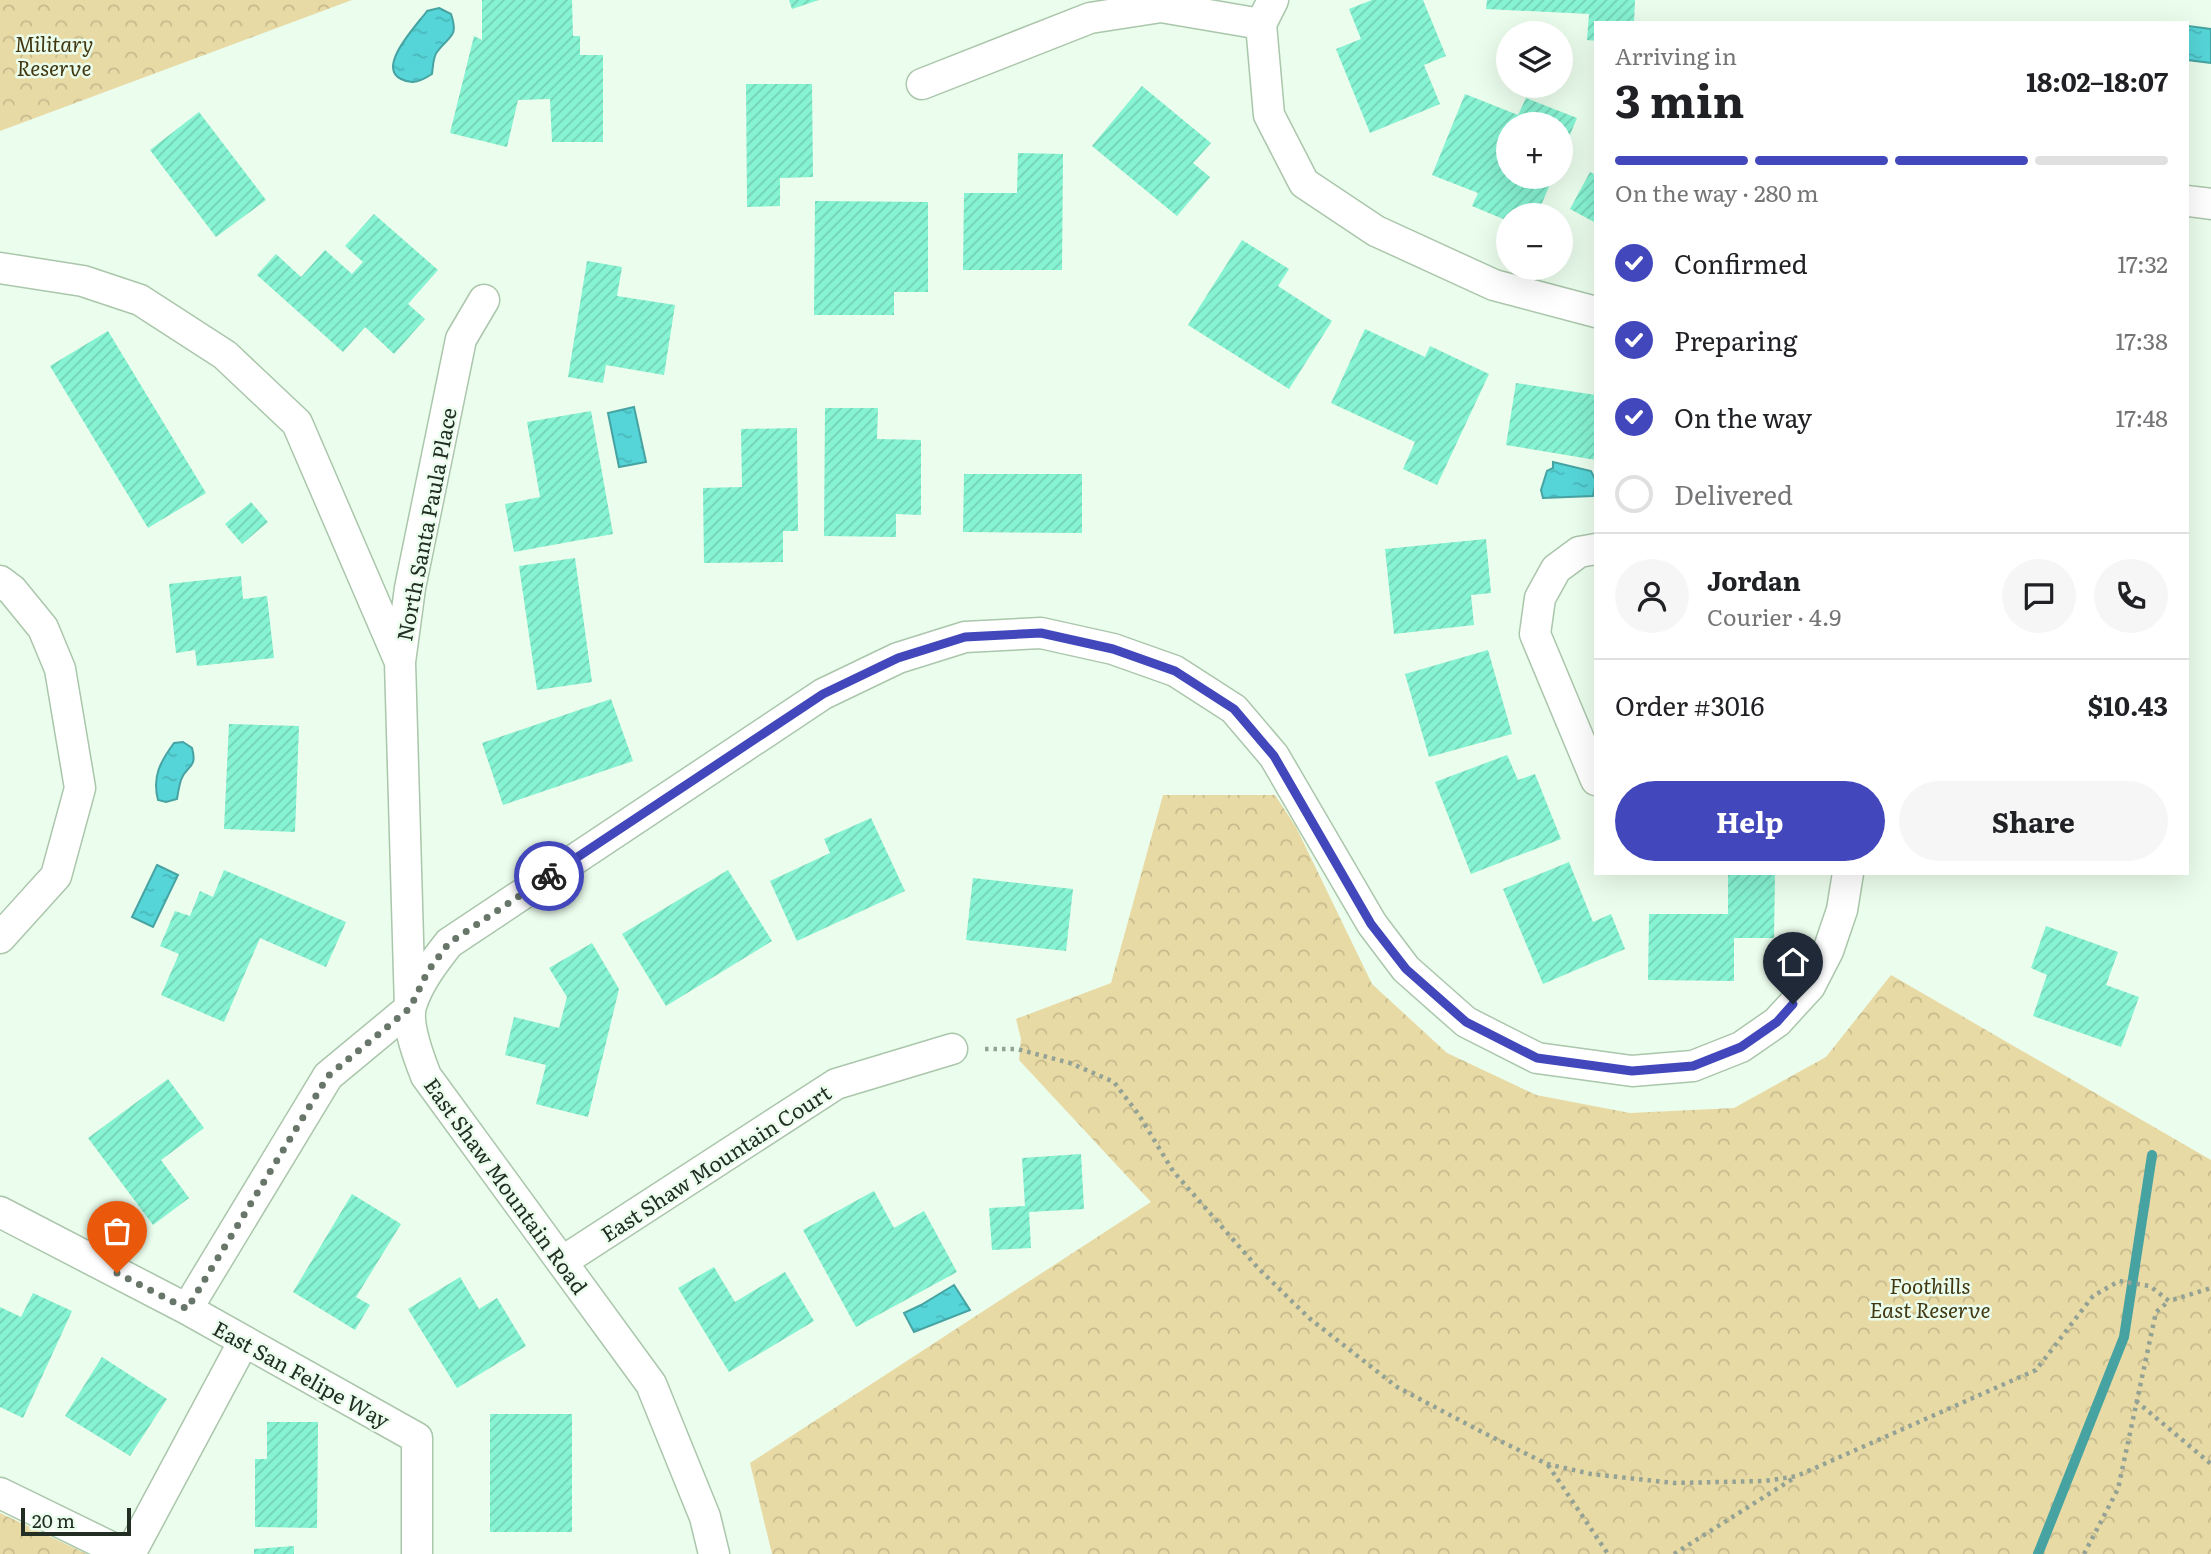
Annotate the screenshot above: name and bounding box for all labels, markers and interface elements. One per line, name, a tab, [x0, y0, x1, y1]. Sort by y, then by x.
map controls	[1496, 21, 1573, 280]
button: layers	[1496, 21, 1573, 98]
park label: Military Reserve	[15, 27, 93, 82]
text: Arriving in	[1615, 38, 1737, 72]
text: 18:02–18:07	[2026, 61, 2168, 100]
text: 3 min	[1615, 64, 1745, 132]
button: +	[1496, 112, 1573, 189]
text: On the way · 280 m	[1615, 175, 1819, 209]
button: −	[1496, 203, 1573, 280]
text: Confirmed	[1674, 243, 1808, 282]
icon: check	[1615, 244, 1653, 282]
text: 17:32	[2117, 246, 2168, 280]
text: Preparing	[1674, 320, 1797, 359]
icon: check	[1615, 321, 1653, 359]
text: 17:38	[2116, 323, 2168, 357]
text: On the way	[1674, 397, 1812, 436]
icon: check	[1615, 398, 1653, 436]
text: 17:48	[2116, 400, 2168, 434]
street label: North Santa Paula Place	[387, 405, 463, 643]
text: Delivered	[1674, 474, 1793, 513]
button: person	[1615, 559, 1689, 633]
button: chat	[2002, 559, 2076, 633]
button: phone	[2094, 559, 2168, 633]
text: Jordan	[1707, 560, 1801, 599]
text: Courier · 4.9	[1707, 599, 1841, 633]
text: Order #3016	[1615, 685, 1764, 724]
text: $10.43	[2088, 685, 2168, 724]
button: Help	[1615, 781, 1885, 861]
button: Share	[1899, 781, 2168, 861]
courier	[514, 841, 584, 911]
icon: bike	[530, 857, 568, 895]
pin	[1763, 932, 1823, 1004]
icon: home	[1774, 943, 1812, 981]
street label: East Shaw Mountain Road	[418, 1070, 596, 1300]
street label: East Shaw Mountain Court	[594, 1076, 836, 1248]
pin	[87, 1201, 147, 1273]
icon: bag	[98, 1212, 136, 1250]
park label: Foothills East Reserve	[1870, 1269, 1990, 1324]
street label: East San Felipe Way	[208, 1312, 397, 1435]
scale bar	[21, 1505, 131, 1537]
text: 20 m	[32, 1506, 75, 1534]

